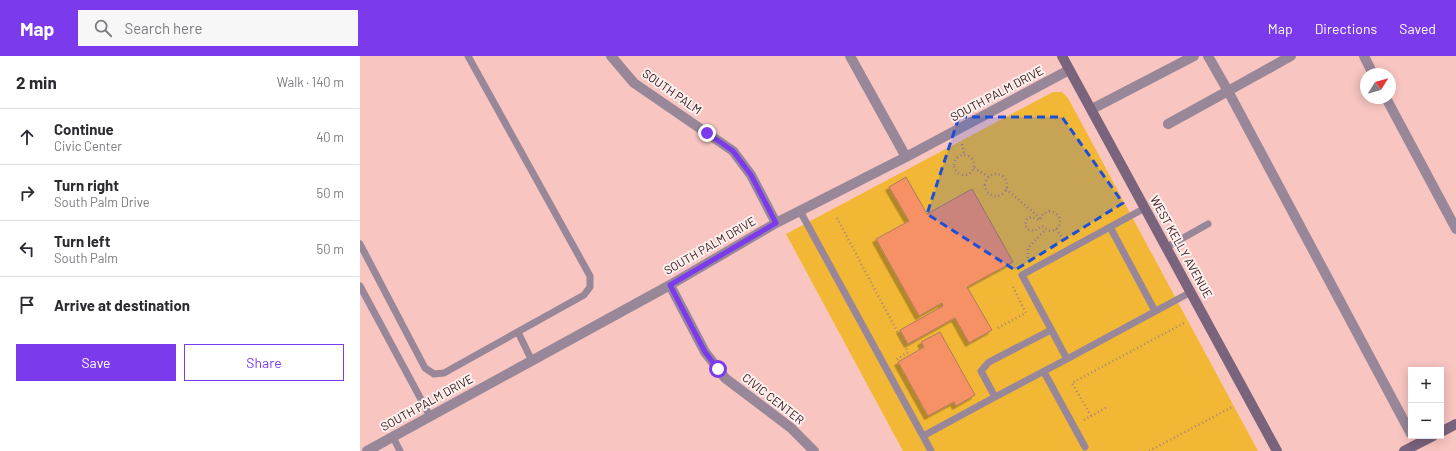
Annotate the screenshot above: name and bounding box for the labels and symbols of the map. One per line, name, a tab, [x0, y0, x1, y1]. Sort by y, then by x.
street label: SOUTH PALM DRIVE	[948, 63, 1045, 124]
street label: SOUTH PALM	[640, 66, 705, 117]
north arrow	[1360, 68, 1396, 104]
route end	[698, 124, 716, 142]
street label: WEST KELLY AVENUE	[1148, 193, 1216, 300]
street label: SOUTH PALM DRIVE	[661, 213, 758, 277]
route start	[709, 360, 727, 378]
street label: CIVIC CENTER	[740, 370, 807, 427]
street label: SOUTH PALM DRIVE	[378, 371, 475, 433]

